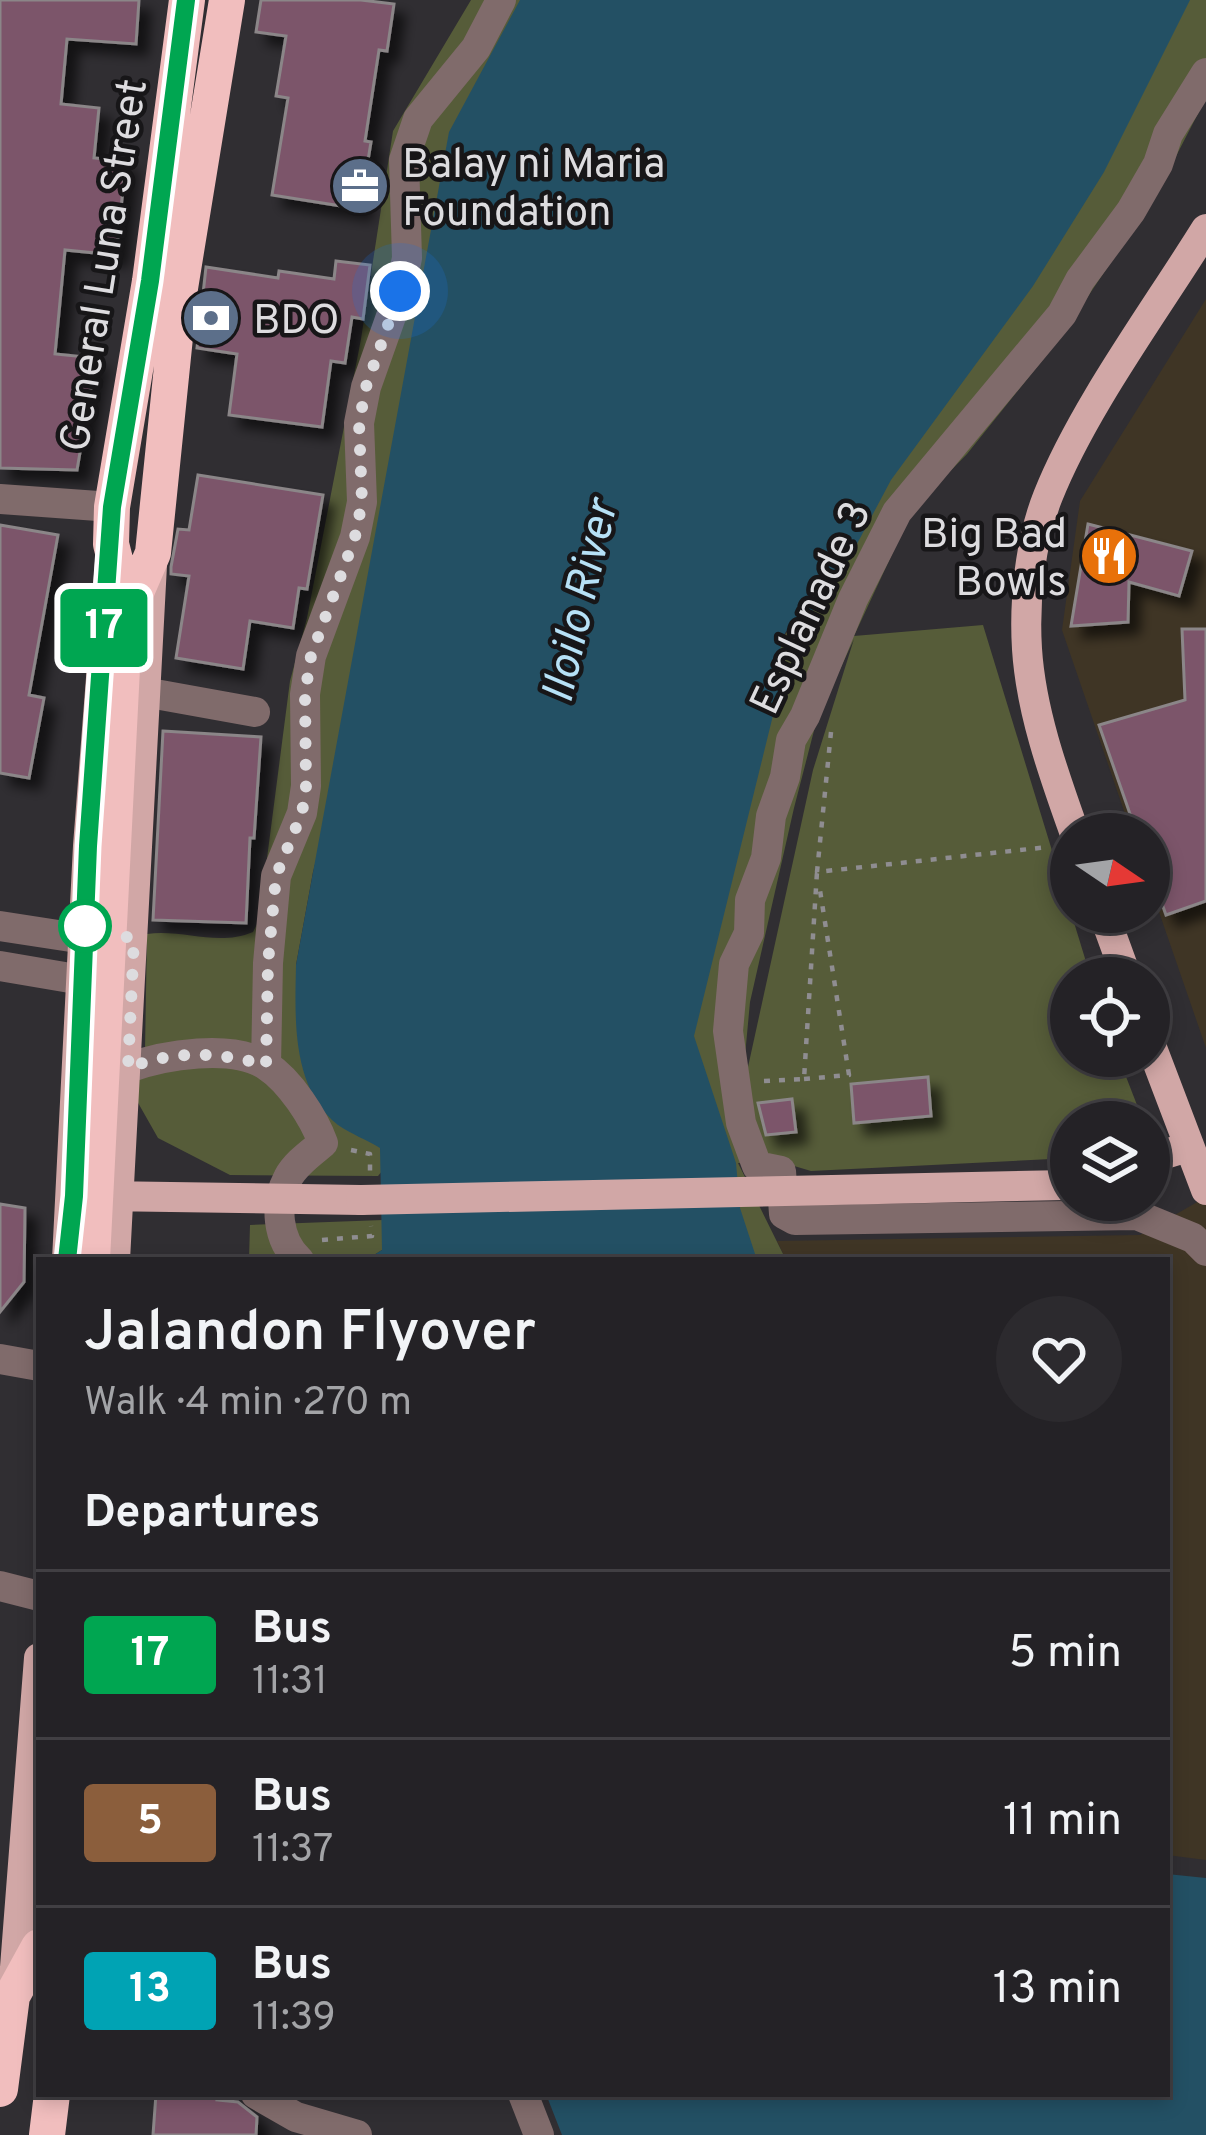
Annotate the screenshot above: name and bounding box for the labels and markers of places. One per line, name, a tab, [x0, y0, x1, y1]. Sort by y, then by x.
place label: Balay ni Maria Foundation	[402, 140, 665, 241]
office icon: Balay ni Maria Foundation	[329, 155, 391, 217]
bank icon: BDO	[180, 287, 242, 349]
place label: BDO	[253, 296, 340, 349]
place label: Big Bad Bowls	[921, 510, 1067, 611]
restaurant icon: Big Bad Bowls	[1078, 525, 1140, 587]
unlabelled marker	[60, 901, 110, 951]

